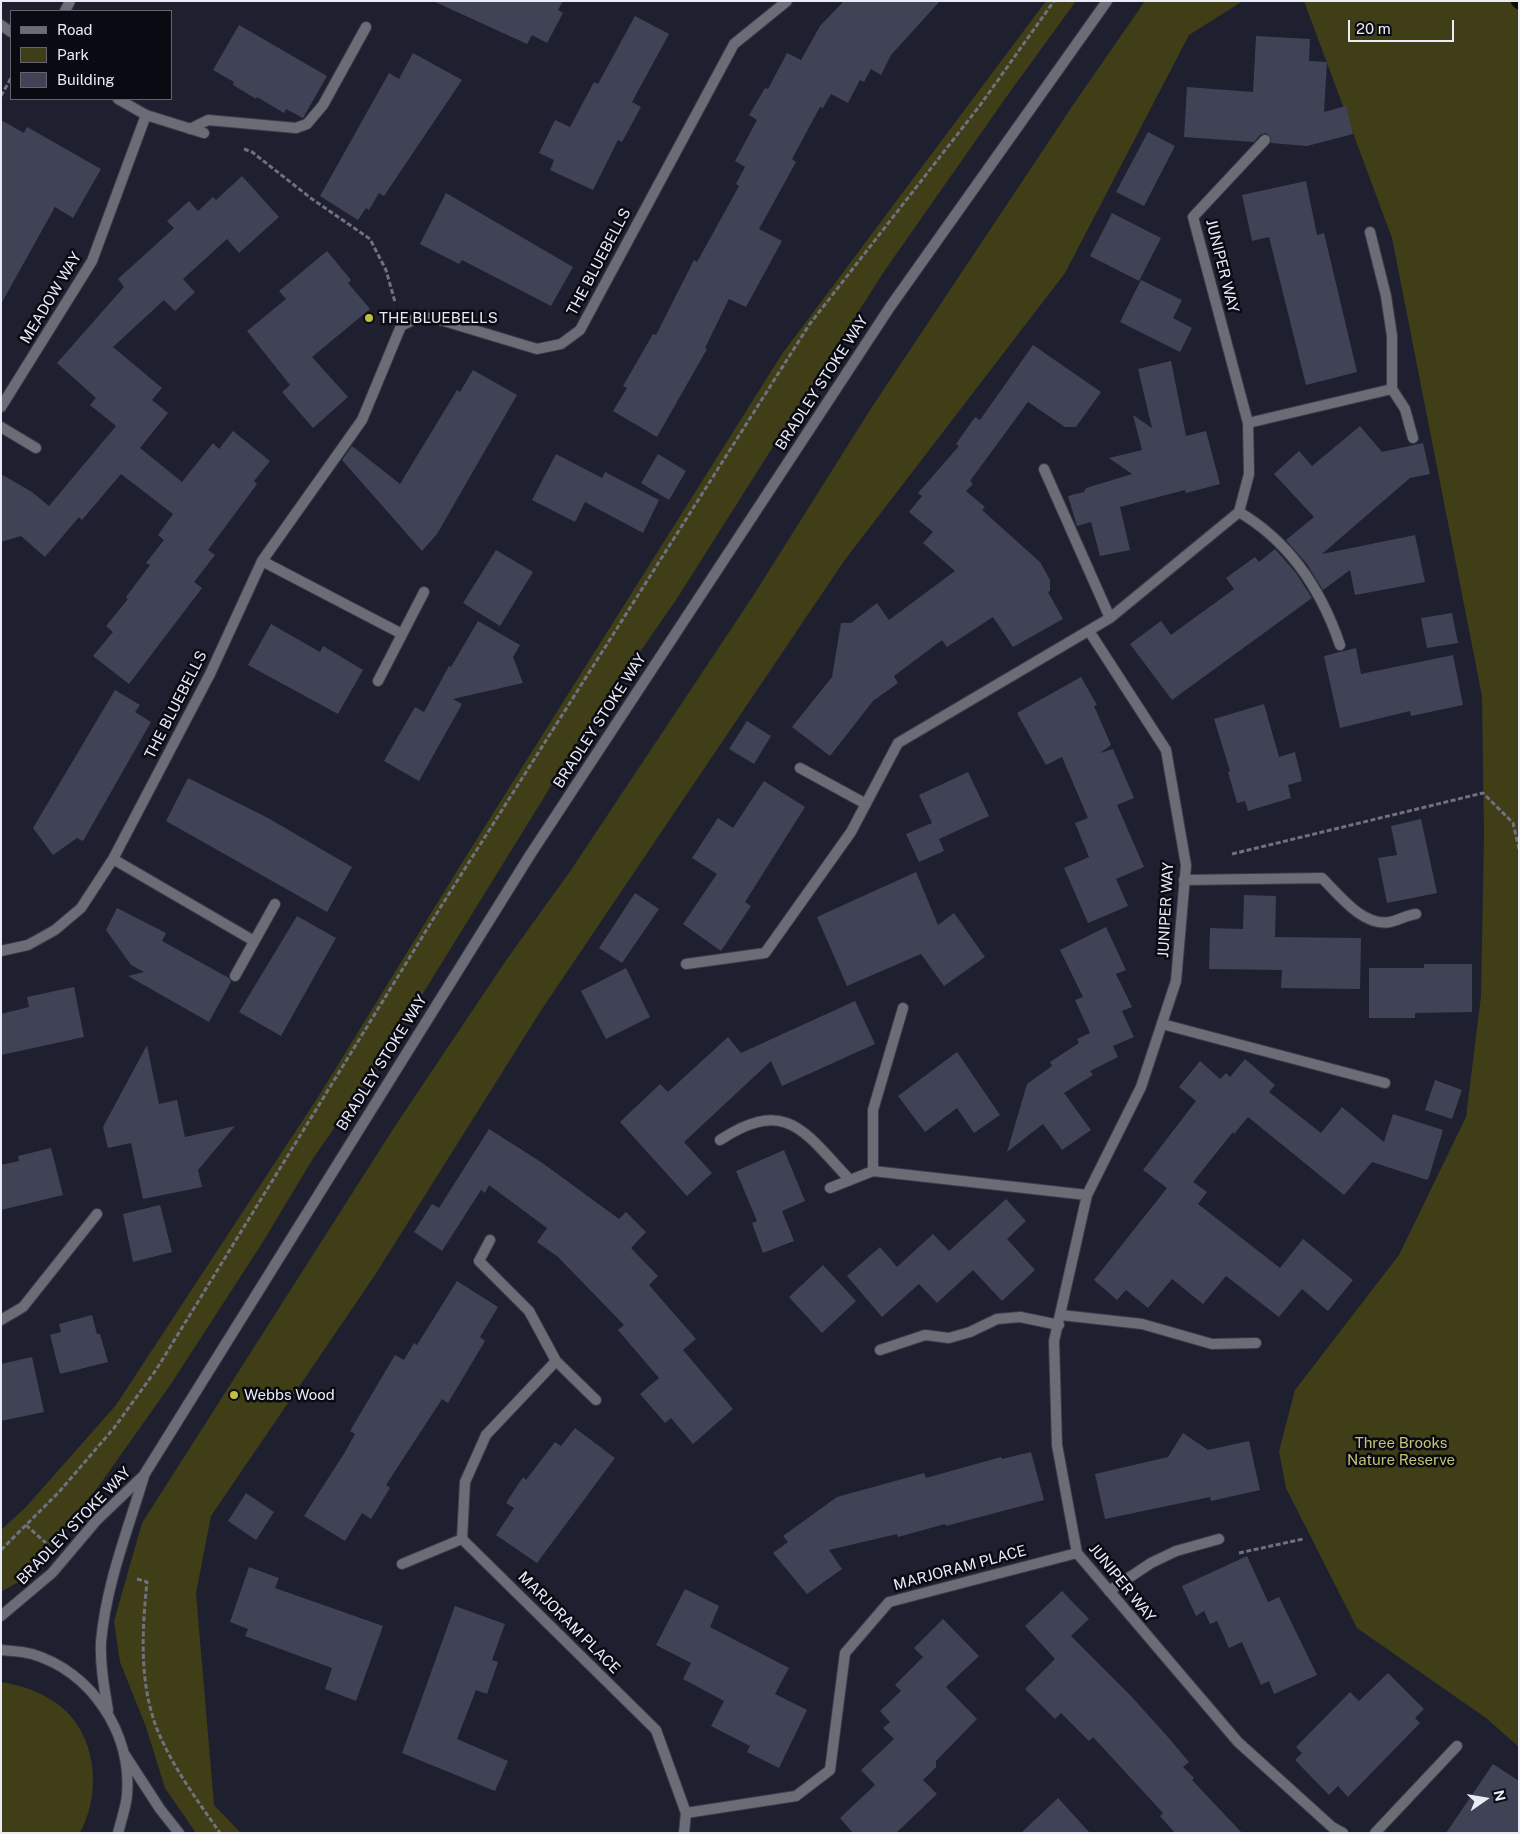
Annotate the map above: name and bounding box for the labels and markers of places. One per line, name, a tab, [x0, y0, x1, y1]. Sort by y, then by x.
place label: THE BLUEBELLS	[379, 309, 498, 327]
marker: THE BLUEBELLS	[363, 312, 375, 324]
place label: Webbs Wood	[244, 1386, 335, 1404]
marker: Webbs Wood	[228, 1389, 240, 1401]

